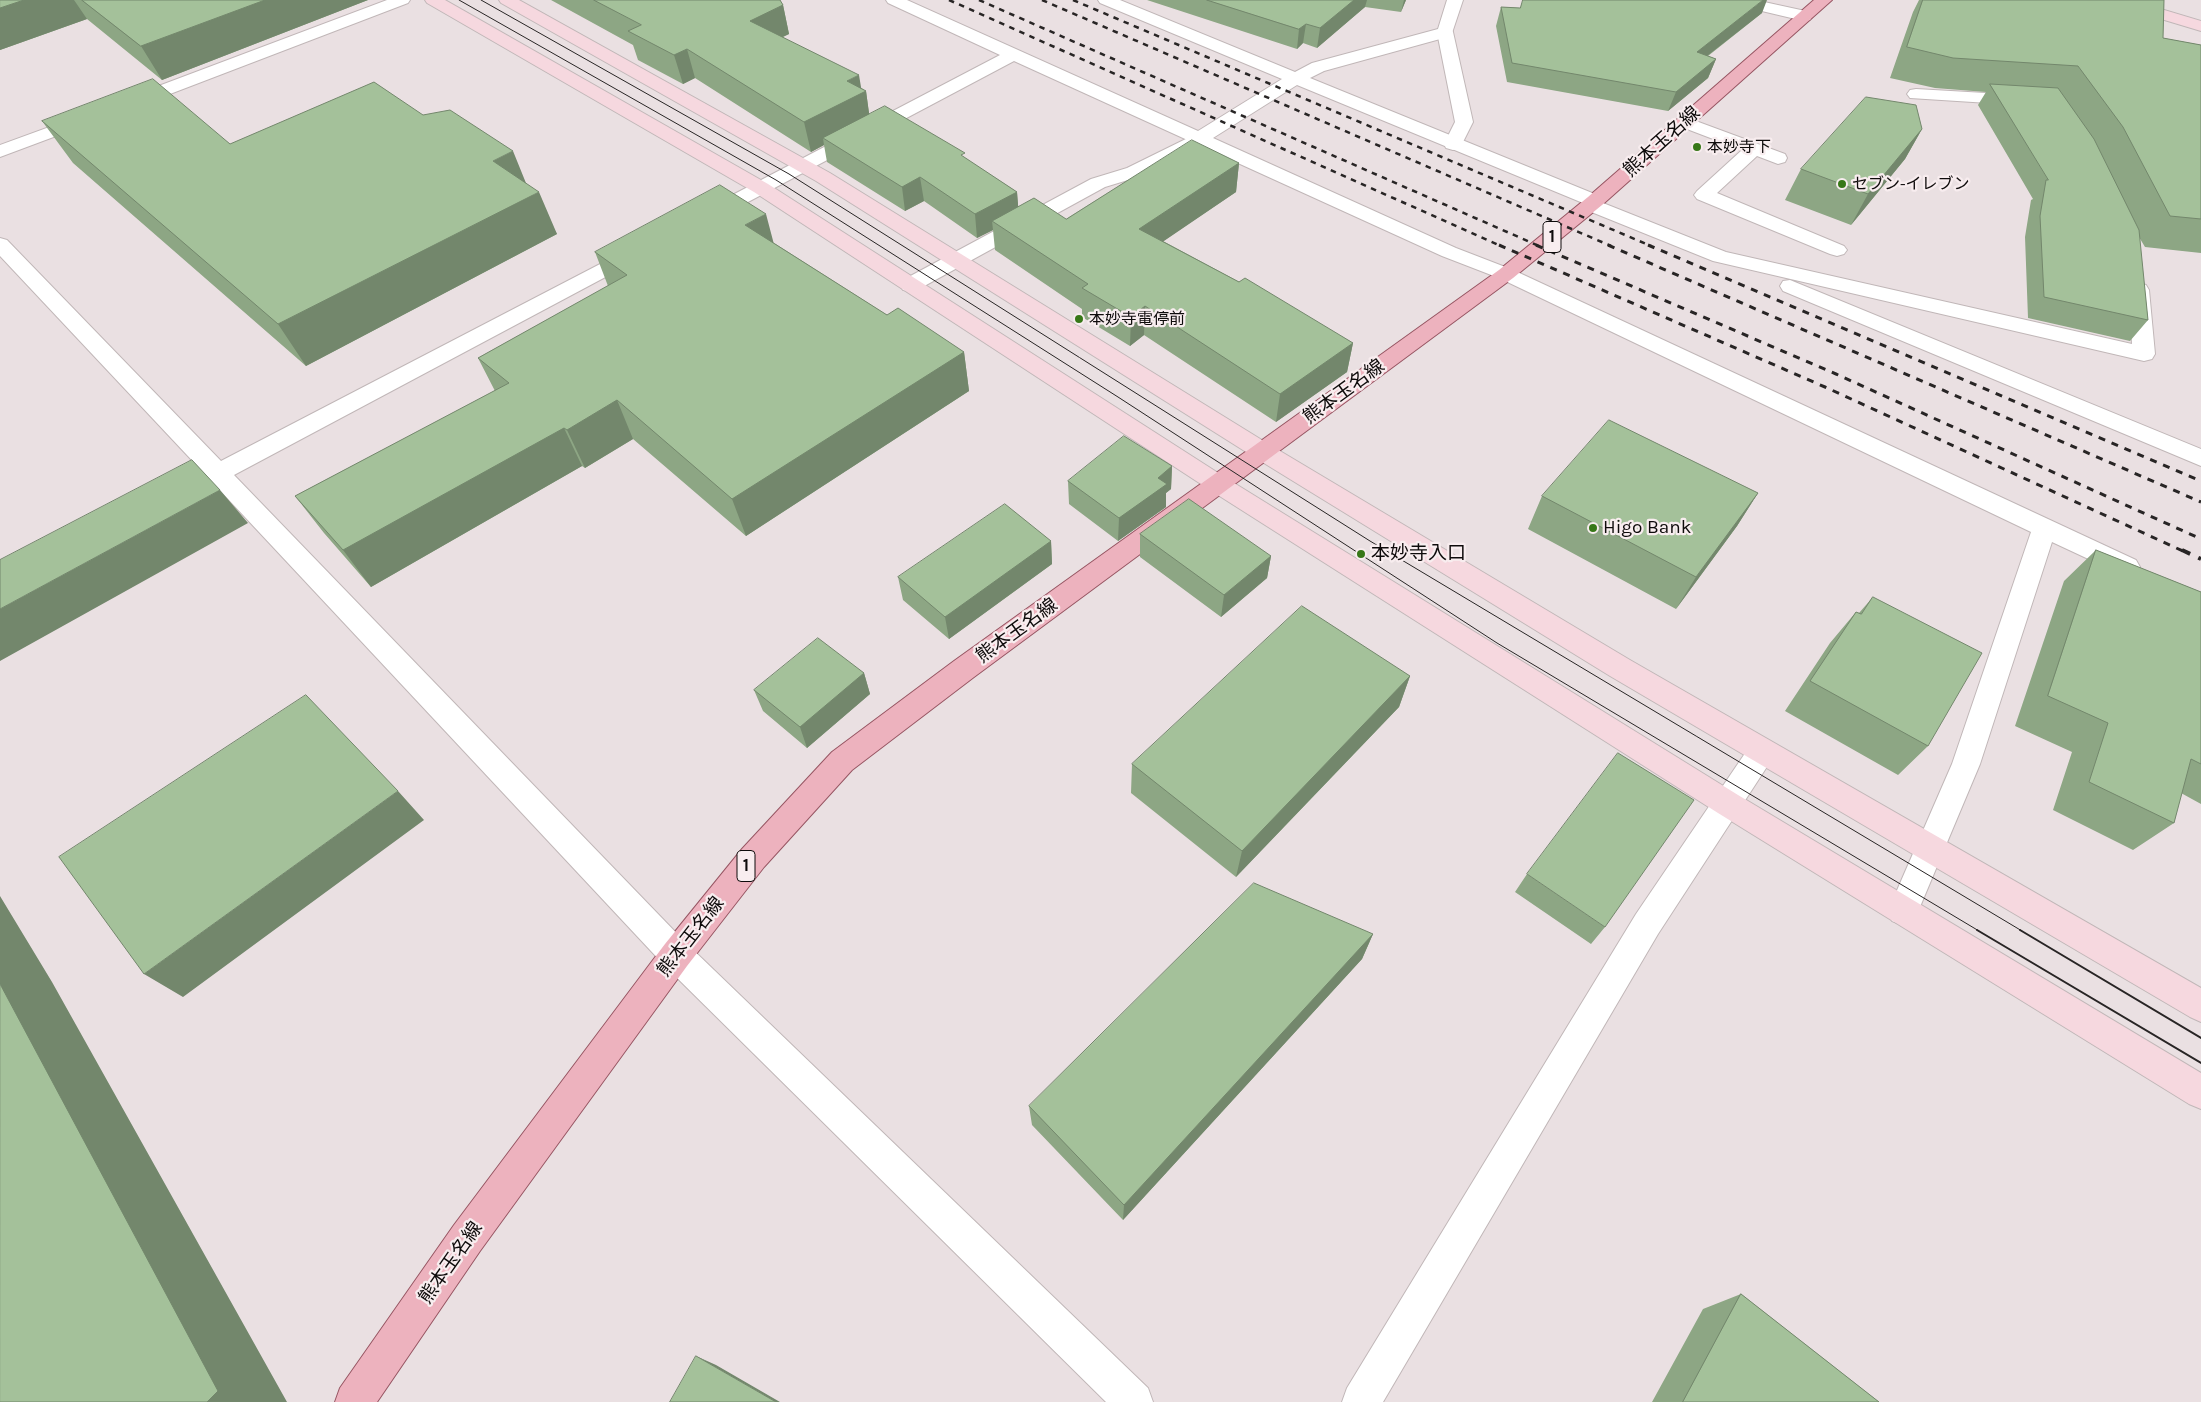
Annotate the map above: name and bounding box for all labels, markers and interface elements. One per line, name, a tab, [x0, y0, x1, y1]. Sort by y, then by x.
street label: 熊本玉名線	[1619, 102, 1705, 182]
place label: 本妙寺下	[1707, 137, 1771, 157]
marker: 本妙寺下	[1691, 141, 1703, 153]
place label: セブン-イレブン	[1852, 174, 1970, 194]
marker: セブン-イレブン	[1836, 178, 1848, 190]
road number: 1	[1543, 222, 1561, 252]
place label: 本妙寺電停前	[1089, 309, 1185, 329]
marker: 本妙寺電停前	[1073, 313, 1085, 325]
street label: 熊本玉名線	[1299, 355, 1389, 429]
place label: Higo Bank	[1603, 517, 1691, 539]
marker: Higo Bank	[1587, 522, 1599, 534]
place label: 本妙寺入口	[1371, 543, 1466, 565]
marker: 本妙寺入口	[1355, 548, 1367, 560]
street label: 熊本玉名線	[972, 594, 1062, 668]
road number: 1	[737, 850, 755, 881]
street label: 熊本玉名線	[653, 893, 729, 981]
street label: 熊本玉名線	[414, 1218, 488, 1308]

